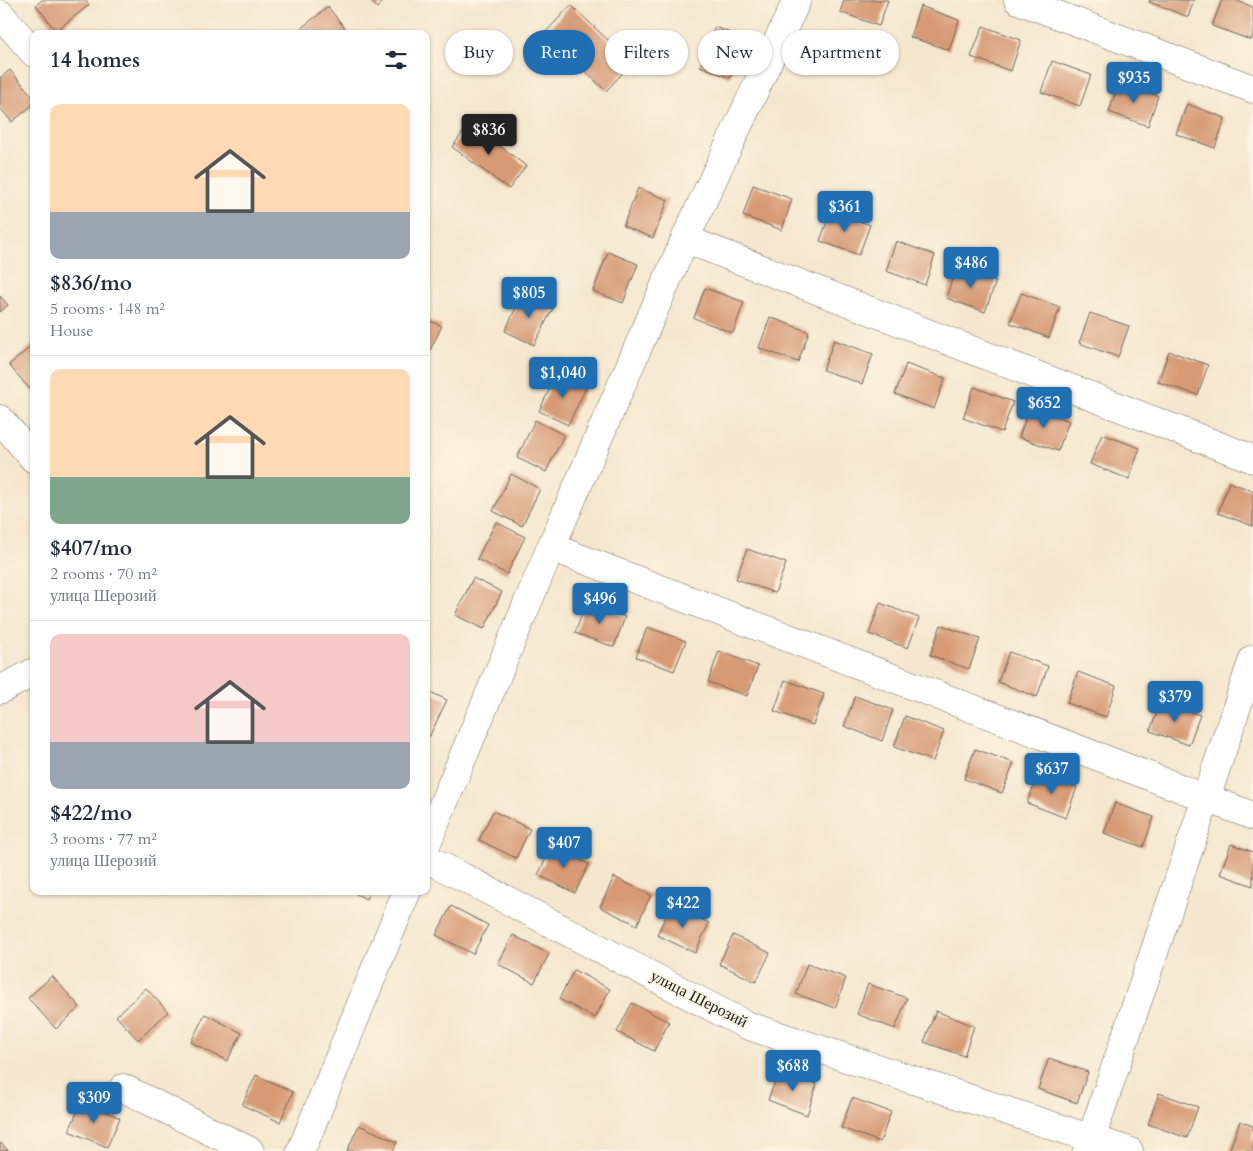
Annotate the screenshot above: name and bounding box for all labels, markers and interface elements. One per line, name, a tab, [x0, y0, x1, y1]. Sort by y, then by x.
chip: Buy	[445, 30, 513, 75]
chip: Rent	[523, 30, 595, 75]
chip: Filters	[605, 30, 688, 75]
chip: New	[698, 30, 772, 75]
chip: Apartment	[782, 30, 899, 75]
text: 14 homes	[50, 46, 140, 75]
icon: filters	[382, 46, 410, 74]
pin: $935	[1104, 62, 1164, 104]
text: $935	[1118, 67, 1150, 89]
pin: $836	[459, 114, 519, 156]
text: $836	[473, 119, 505, 141]
icon: home	[185, 136, 275, 226]
pin: $361	[815, 190, 875, 233]
text: $361	[829, 196, 861, 218]
pin: $486	[941, 246, 1001, 289]
text: $486	[955, 252, 987, 274]
text: $836/mo	[50, 269, 132, 298]
pin: $805	[499, 276, 559, 319]
text: $805	[513, 282, 545, 304]
text: 5 rooms · 148 m²	[50, 298, 165, 320]
text: House	[50, 320, 93, 342]
pin: $1,040	[522, 356, 604, 399]
text: $1,040	[540, 362, 586, 384]
pin: $652	[1014, 386, 1074, 429]
text: $652	[1028, 392, 1060, 414]
icon: home	[185, 402, 275, 492]
text: $407/mo	[50, 534, 132, 563]
text: 2 rooms · 70 m²	[50, 563, 157, 585]
pin: $496	[570, 582, 630, 625]
text: улица Шерозий	[50, 585, 157, 607]
text: $496	[584, 588, 616, 610]
icon: home	[185, 667, 275, 757]
pin: $379	[1145, 680, 1205, 723]
text: $379	[1159, 686, 1191, 708]
pin: $637	[1022, 752, 1082, 795]
text: $637	[1036, 758, 1068, 780]
text: $422/mo	[50, 799, 132, 828]
pin: $407	[534, 826, 594, 869]
text: 3 rooms · 77 m²	[50, 828, 157, 850]
text: $407	[548, 832, 580, 854]
text: улица Шерозий	[50, 850, 157, 872]
pin: $422	[653, 886, 713, 929]
text: $422	[667, 892, 699, 914]
street label: улица Шерозий	[647, 965, 752, 1033]
pin: $688	[763, 1050, 823, 1092]
text: $688	[777, 1055, 809, 1077]
pin: $309	[64, 1082, 124, 1124]
text: $309	[78, 1087, 110, 1109]

